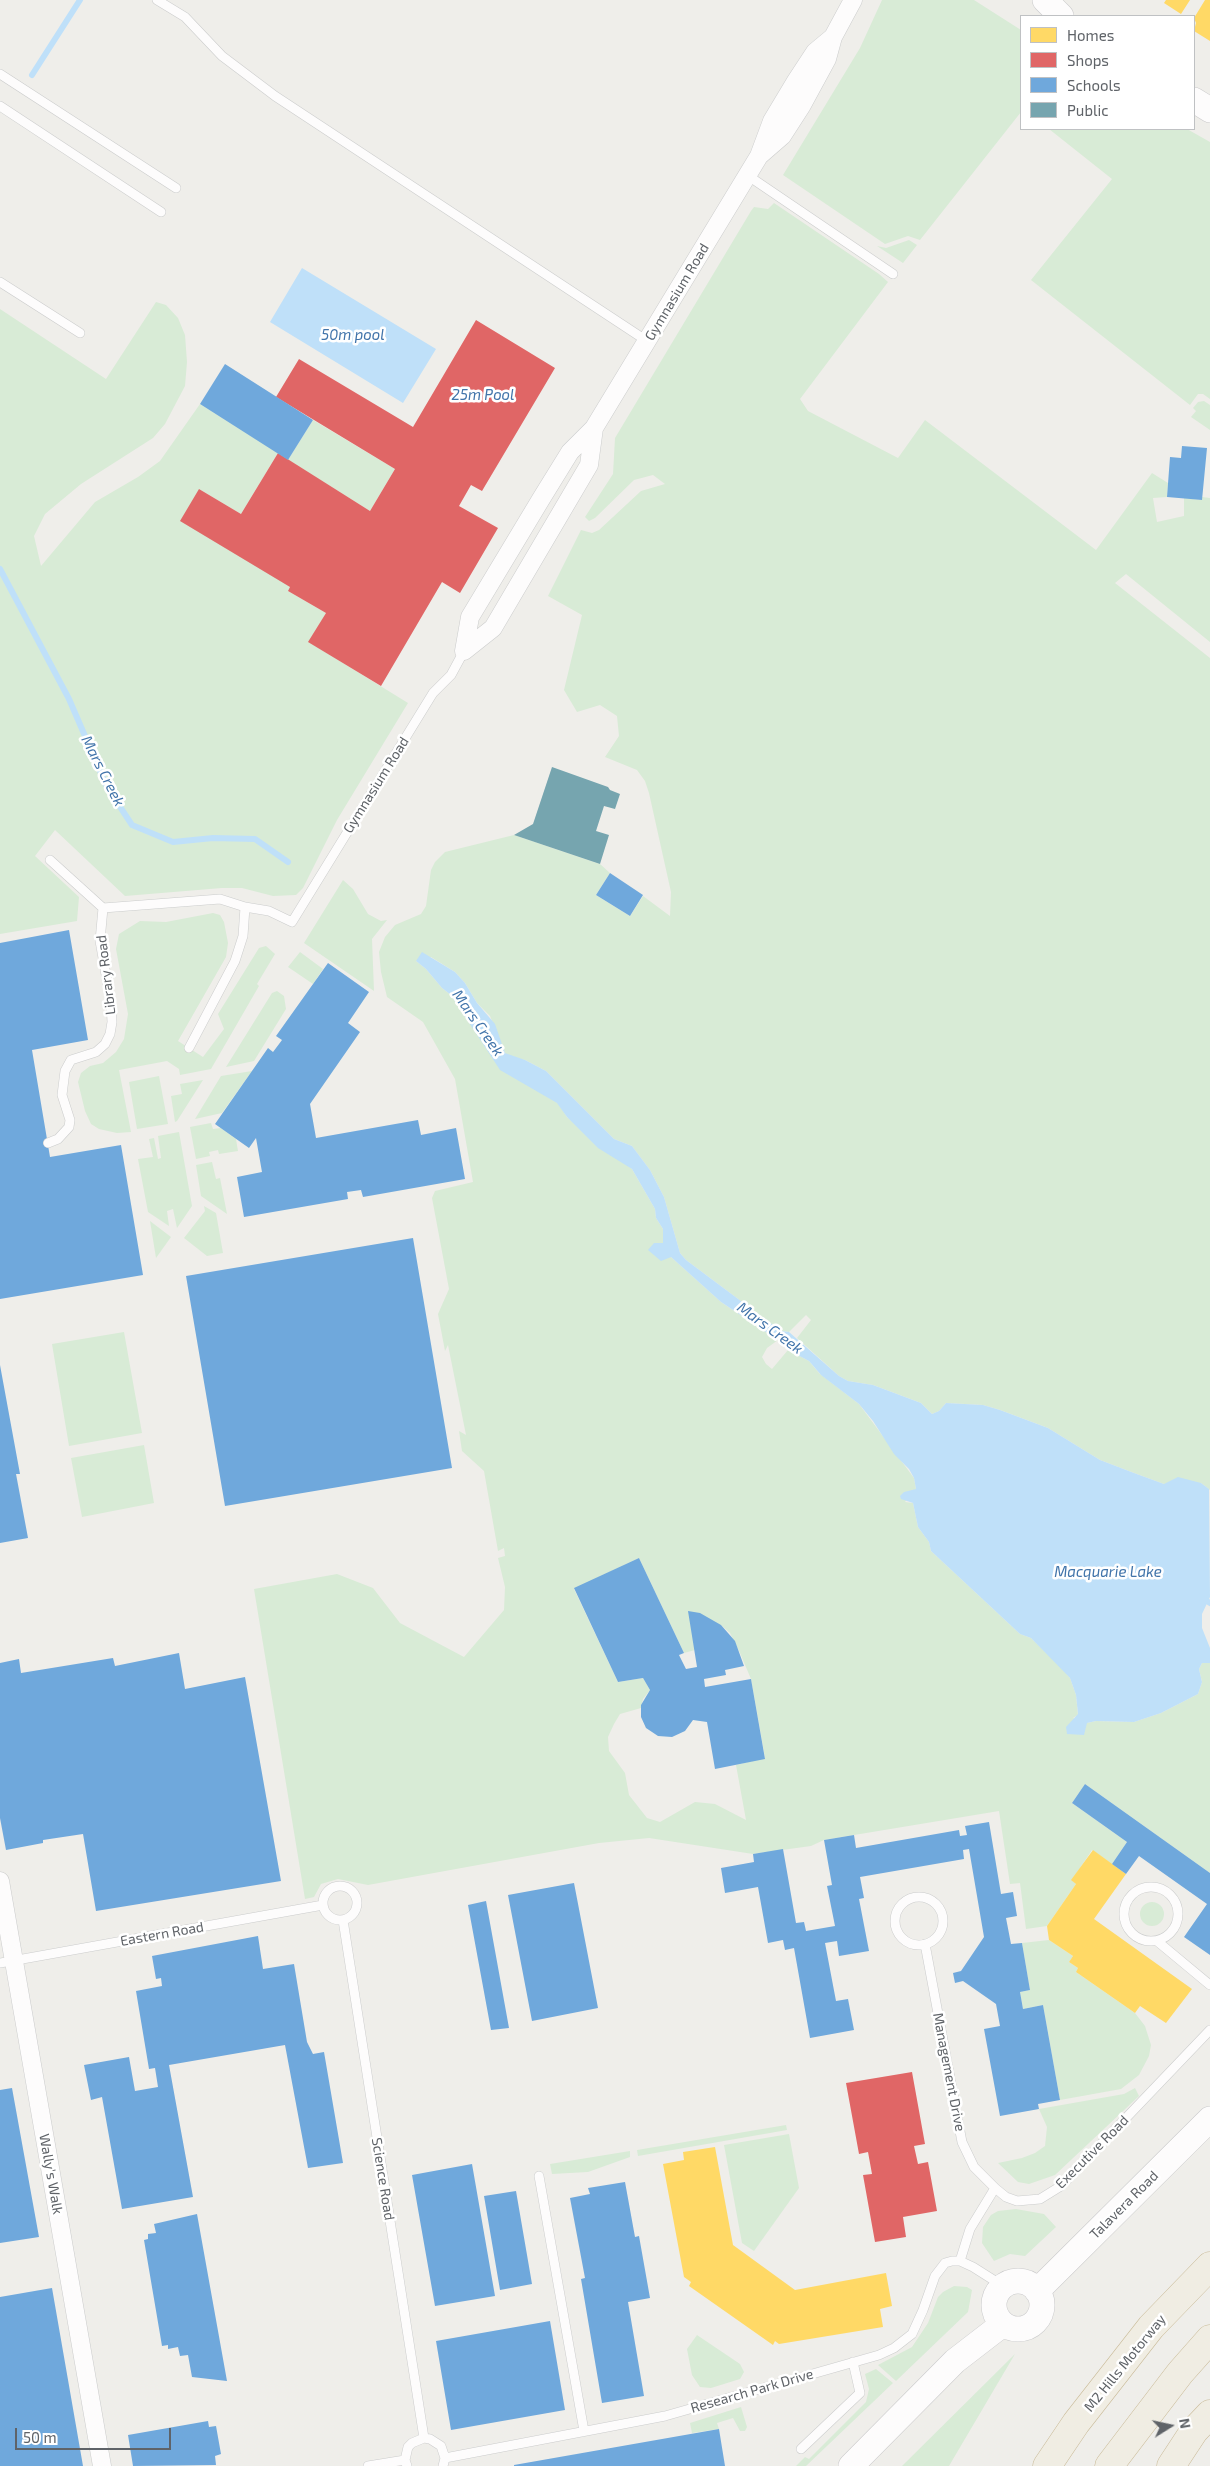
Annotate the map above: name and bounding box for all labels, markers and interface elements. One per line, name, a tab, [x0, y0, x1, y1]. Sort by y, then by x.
legend	[1020, 15, 1195, 130]
text: Homes	[1067, 26, 1114, 44]
text: Shops	[1067, 51, 1109, 69]
text: Schools	[1067, 76, 1121, 94]
text: Public	[1067, 101, 1108, 119]
street label: Gymnasium Road	[641, 240, 713, 344]
water label: 50m pool	[321, 326, 385, 344]
water label: 25m Pool	[452, 386, 514, 404]
water label: Mars Creek	[78, 733, 128, 809]
street label: Gymnasium Road	[340, 734, 412, 836]
street label: Library Road	[93, 934, 119, 1016]
water label: Mars Creek	[449, 986, 507, 1060]
water label: Mars Creek	[734, 1298, 806, 1358]
water label: Macquarie Lake	[1054, 1563, 1162, 1581]
street label: Eastern Road	[119, 1918, 205, 1950]
street label: Management Drive	[929, 2011, 969, 2133]
street label: Executive Road	[1052, 2112, 1132, 2192]
street label: Wally's Walk	[36, 2132, 66, 2216]
street label: Science Road	[368, 2136, 398, 2222]
street label: Talavera Road	[1086, 2167, 1162, 2243]
street label: M2 Hills Motorway	[1081, 2311, 1169, 2415]
street label: Research Park Drive	[689, 2365, 815, 2417]
north arrow	[1145, 2401, 1195, 2451]
text: N	[1176, 2417, 1195, 2430]
scale bar	[18, 2418, 174, 2450]
text: 50 m	[23, 2428, 57, 2446]

